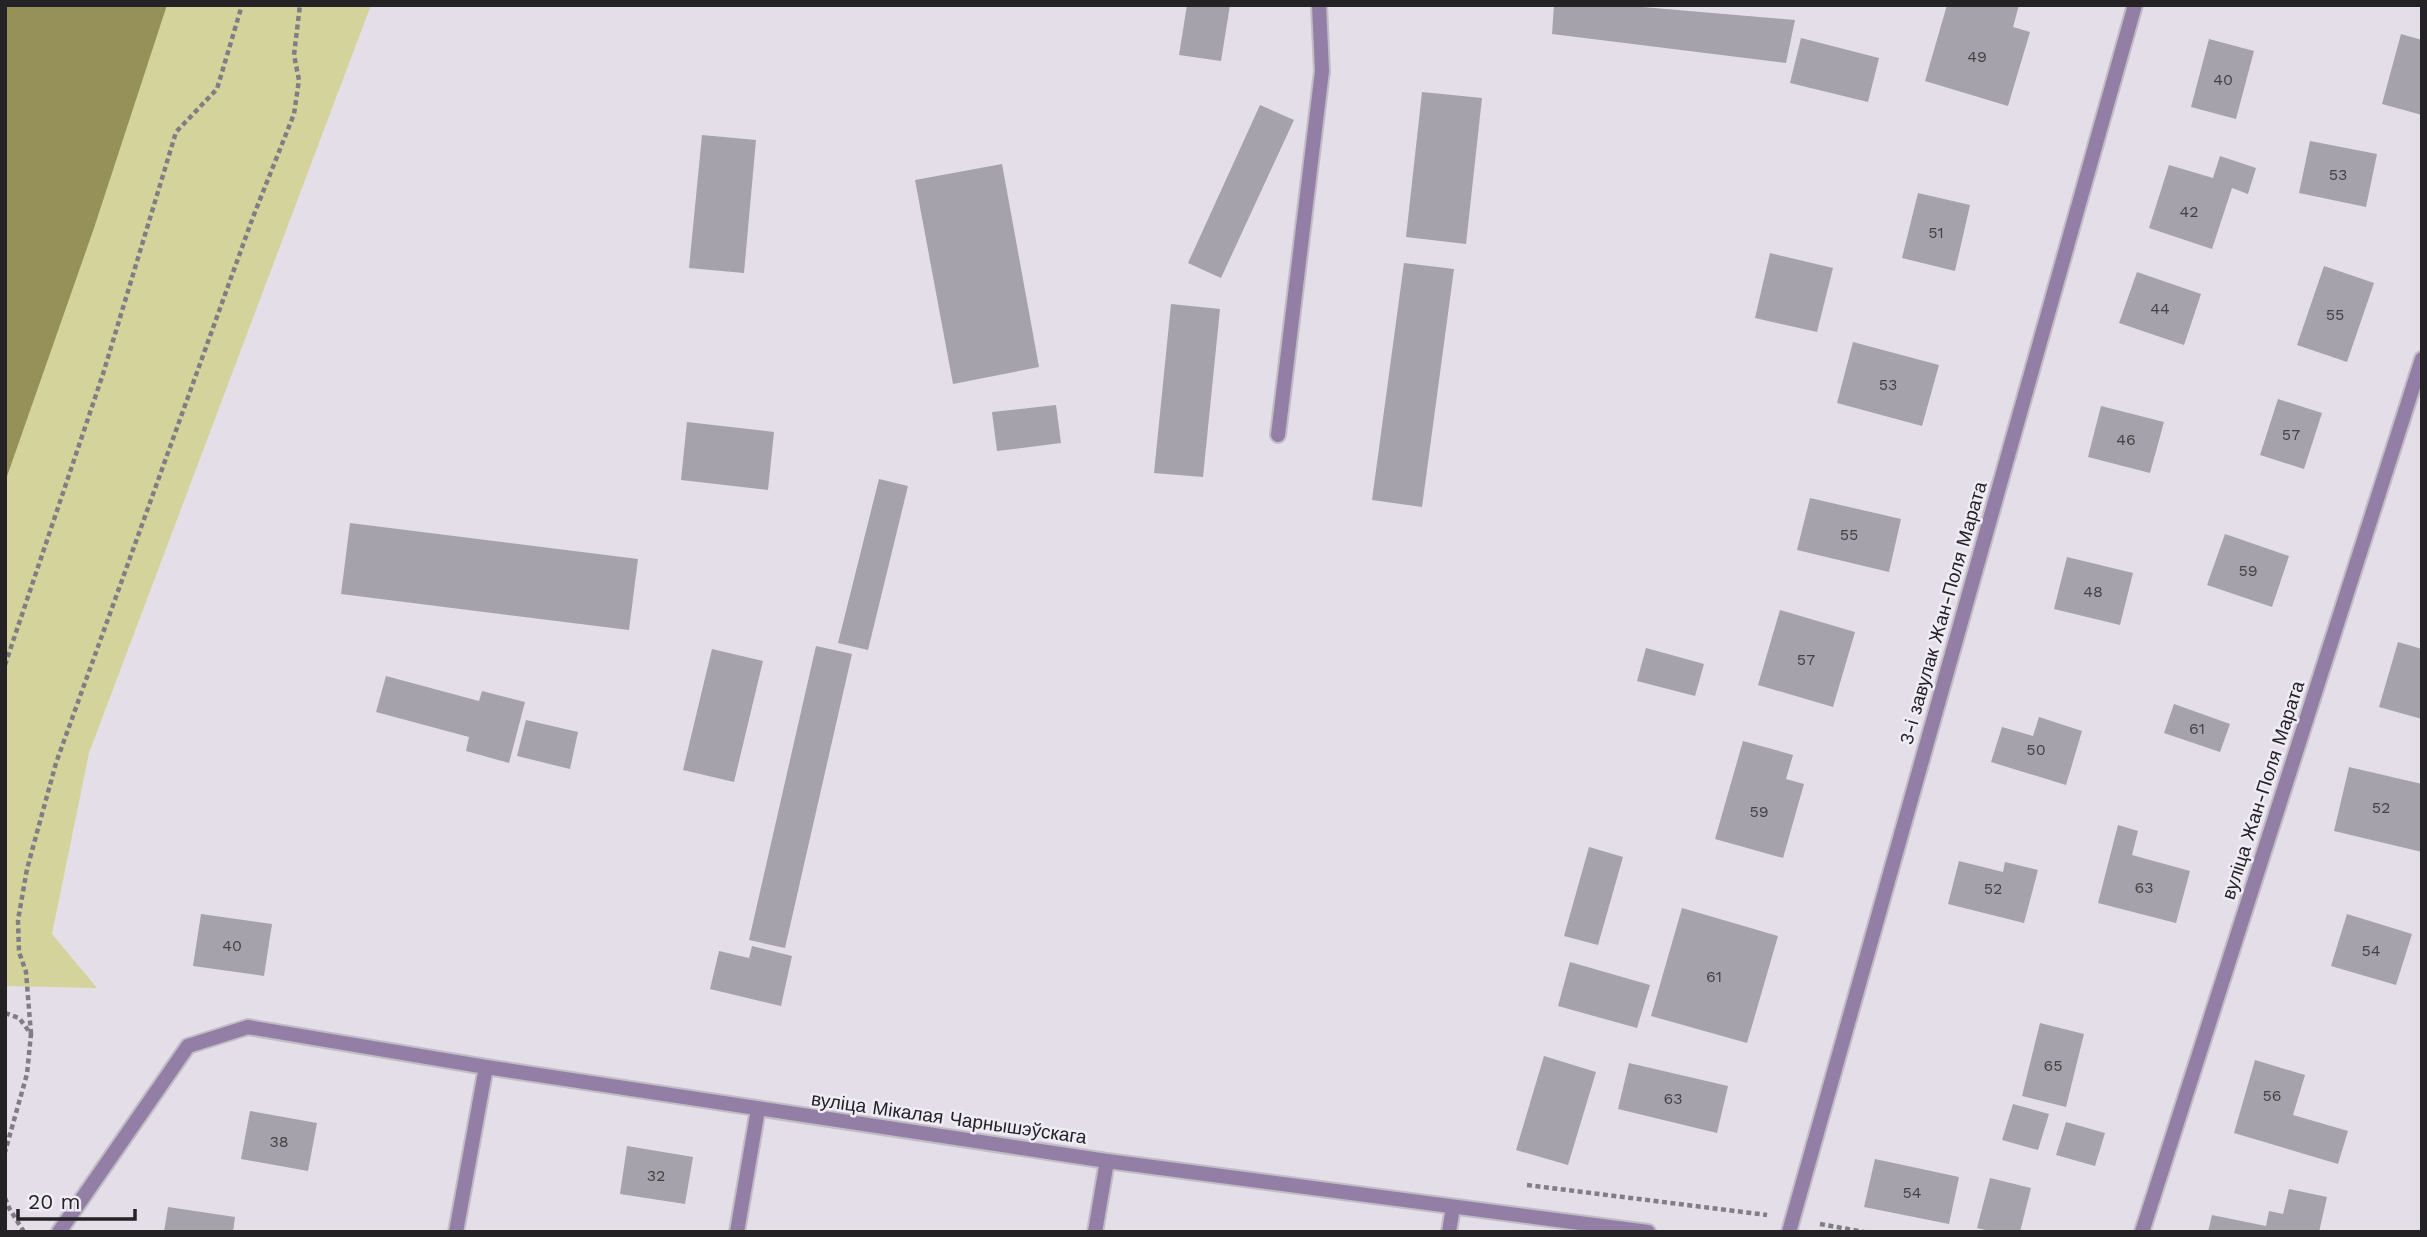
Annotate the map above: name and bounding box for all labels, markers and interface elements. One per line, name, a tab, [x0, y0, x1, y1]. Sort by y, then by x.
house number: 49	[1967, 47, 1987, 66]
house number: 40	[2213, 70, 2233, 89]
house number: 53	[2329, 165, 2347, 184]
house number: 42	[2179, 202, 2199, 221]
house number: 51	[1928, 223, 1944, 242]
house number: 44	[2150, 299, 2170, 318]
house number: 55	[2326, 305, 2344, 324]
house number: 53	[1879, 375, 1897, 394]
house number: 57	[2282, 425, 2300, 444]
house number: 46	[2116, 430, 2136, 449]
street label: 3-і завулак Жан-Поля Марата	[1894, 478, 1992, 747]
house number: 55	[1840, 525, 1858, 544]
house number: 59	[2238, 561, 2258, 580]
house number: 48	[2083, 582, 2103, 601]
house number: 57	[1797, 650, 1815, 669]
street label: вуліца Жан-Поля Марата	[2217, 677, 2309, 902]
house number: 61	[2189, 719, 2205, 738]
house number: 50	[2026, 740, 2046, 759]
house number: 52	[2372, 798, 2390, 817]
house number: 59	[1749, 802, 1769, 821]
house number: 63	[2134, 878, 2154, 897]
house number: 52	[1984, 879, 2002, 898]
house number: 40	[222, 936, 242, 955]
house number: 54	[2361, 941, 2381, 960]
house number: 61	[1706, 967, 1722, 986]
house number: 65	[2043, 1056, 2063, 1075]
house number: 56	[2262, 1086, 2282, 1105]
street label: вуліца Мікалая Чарнышэўскага	[810, 1087, 1089, 1149]
house number: 63	[1663, 1089, 1683, 1108]
house number: 38	[269, 1132, 289, 1151]
house number: 32	[647, 1166, 665, 1185]
scale bar	[18, 1178, 135, 1222]
house number: 54	[1902, 1183, 1922, 1202]
text: 20 m	[28, 1189, 80, 1214]

